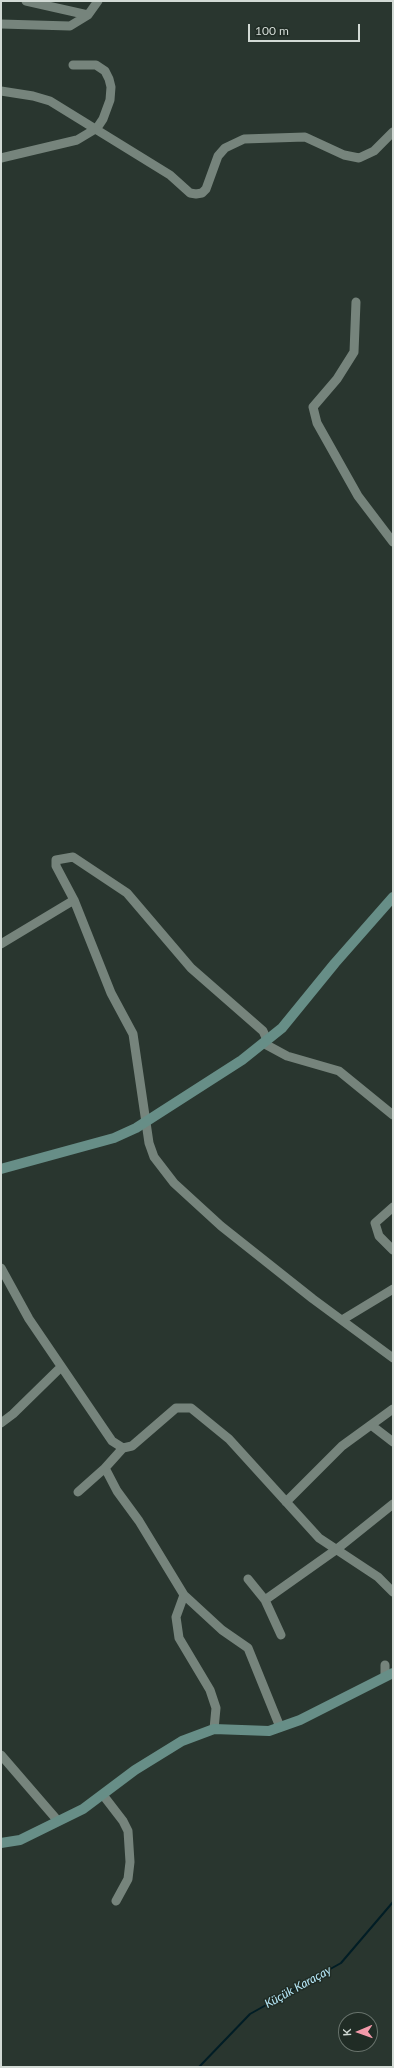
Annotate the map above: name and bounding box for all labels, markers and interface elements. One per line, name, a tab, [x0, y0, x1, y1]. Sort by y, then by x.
scale bar	[250, 16, 362, 42]
text: 100 m	[255, 23, 289, 38]
water label: Küçük Karaçay	[262, 1963, 334, 2011]
north arrow	[338, 2012, 378, 2052]
text: K	[340, 2028, 353, 2036]

